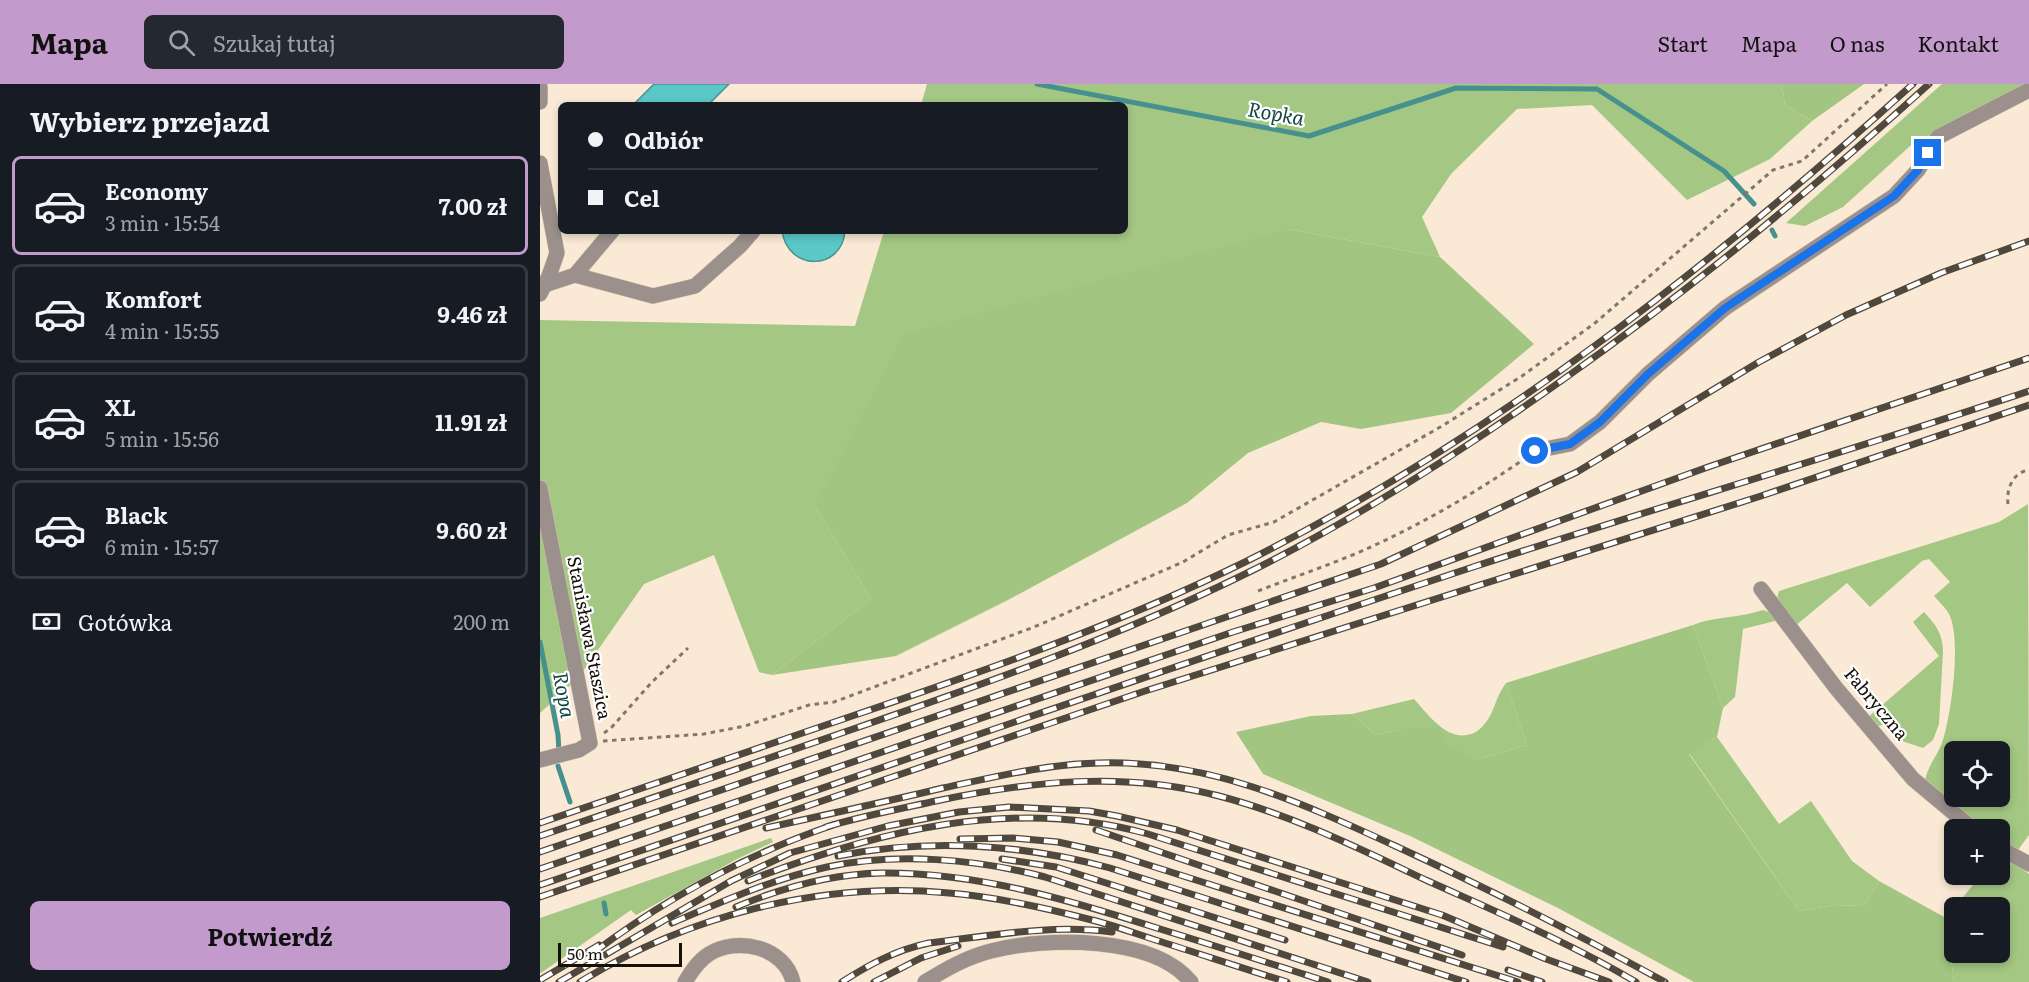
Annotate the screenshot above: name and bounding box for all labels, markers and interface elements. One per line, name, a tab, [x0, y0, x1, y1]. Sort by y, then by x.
search box	[144, 15, 564, 69]
text: Mapa	[30, 21, 108, 63]
icon: search	[165, 26, 198, 59]
text: Szukaj tutaj	[213, 26, 336, 59]
text: Start	[1658, 27, 1708, 58]
text: Mapa	[1741, 27, 1797, 58]
text: O nas	[1830, 27, 1884, 58]
text: Kontakt	[1917, 27, 1999, 58]
water label: Ropka	[1246, 92, 1307, 132]
text: Wybierz przejazd	[30, 100, 270, 140]
text: Odbiór	[624, 123, 703, 156]
route end	[1914, 139, 1941, 166]
text: Economy	[105, 174, 208, 207]
icon: car	[33, 179, 87, 233]
text: Cel	[624, 181, 660, 214]
text: 7.00 zł	[438, 189, 507, 222]
text: 3 min · 15:54	[105, 207, 220, 237]
text: Komfort	[105, 282, 202, 315]
icon: car	[33, 287, 87, 341]
text: 9.46 zł	[437, 297, 507, 330]
text: 4 min · 15:55	[105, 315, 219, 345]
text: XL	[105, 390, 136, 423]
icon: car	[33, 395, 87, 449]
text: 11.91 zł	[435, 405, 507, 438]
text: 5 min · 15:56	[105, 423, 219, 453]
route start	[1521, 437, 1548, 464]
text: Black	[105, 498, 167, 531]
icon: car	[33, 503, 87, 557]
text: 9.60 zł	[436, 513, 507, 546]
text: 6 min · 15:57	[105, 531, 219, 561]
street label: Stanisława Staszica	[561, 554, 620, 722]
icon: cash	[30, 605, 63, 638]
text: Gotówka	[78, 605, 172, 638]
text: 200 m	[453, 606, 510, 636]
street label: Fabryczna	[1839, 661, 1916, 746]
water label: Ropa	[547, 669, 585, 721]
map controls	[1944, 741, 2010, 963]
button: locate	[1944, 741, 2010, 807]
button: +	[1944, 819, 2010, 885]
button: −	[1944, 897, 2010, 963]
button: Potwierdź	[30, 901, 510, 970]
scale bar	[558, 940, 682, 968]
text: 50 m	[567, 941, 603, 965]

